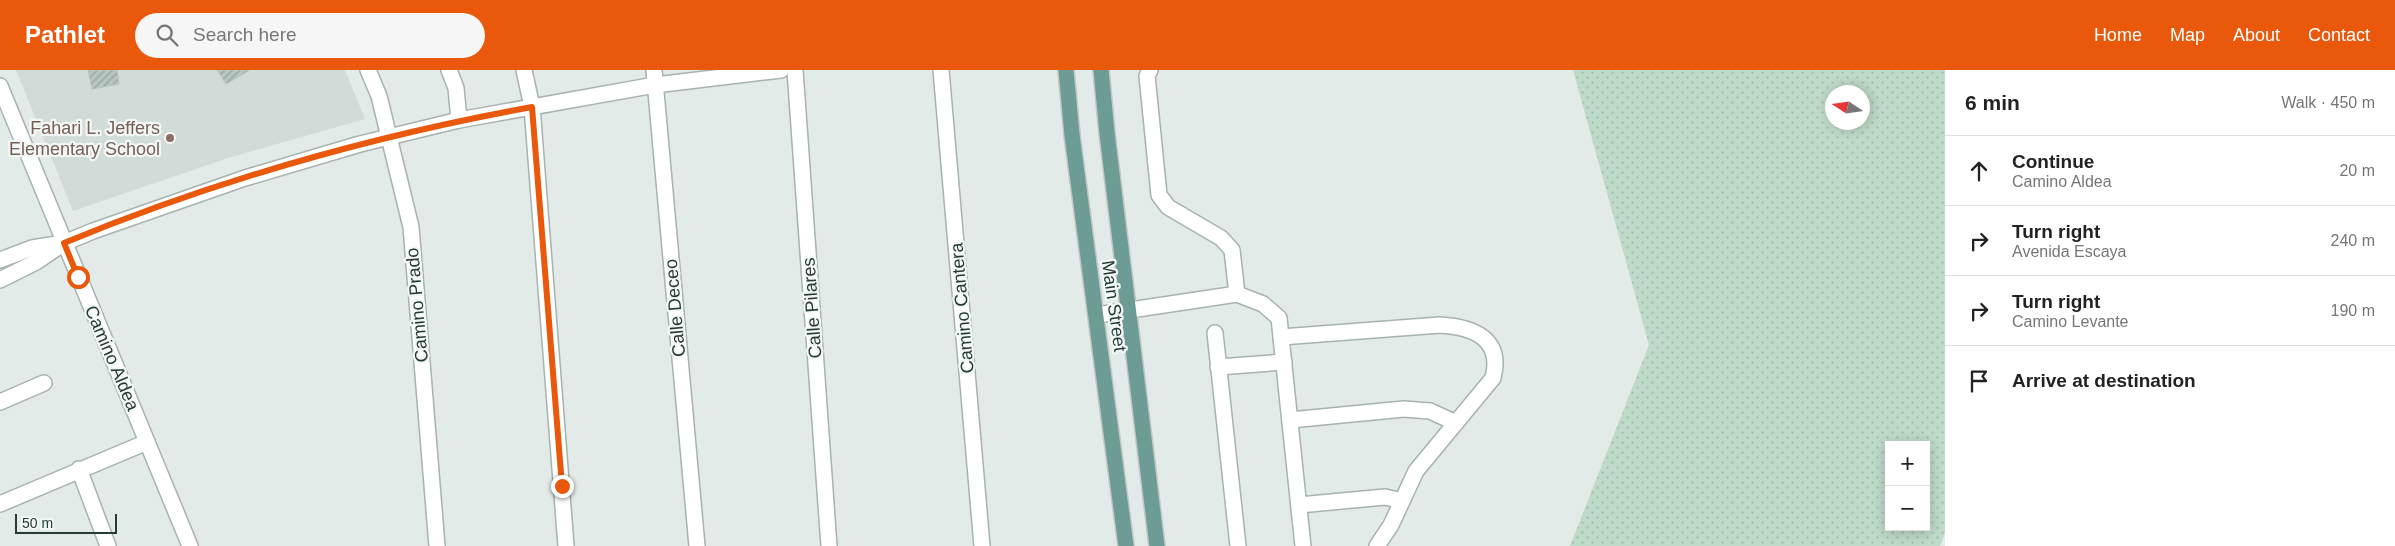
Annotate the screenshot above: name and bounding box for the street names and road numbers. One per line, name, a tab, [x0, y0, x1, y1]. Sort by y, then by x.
street label: Camino Cantera	[946, 241, 978, 374]
street label: Camino Prado	[402, 247, 432, 363]
street label: Calle Pilares	[799, 257, 825, 359]
street label: Calle Deceo	[661, 258, 689, 358]
street label: Main Street	[1098, 259, 1130, 353]
street label: Camino Aldea	[81, 303, 143, 414]

